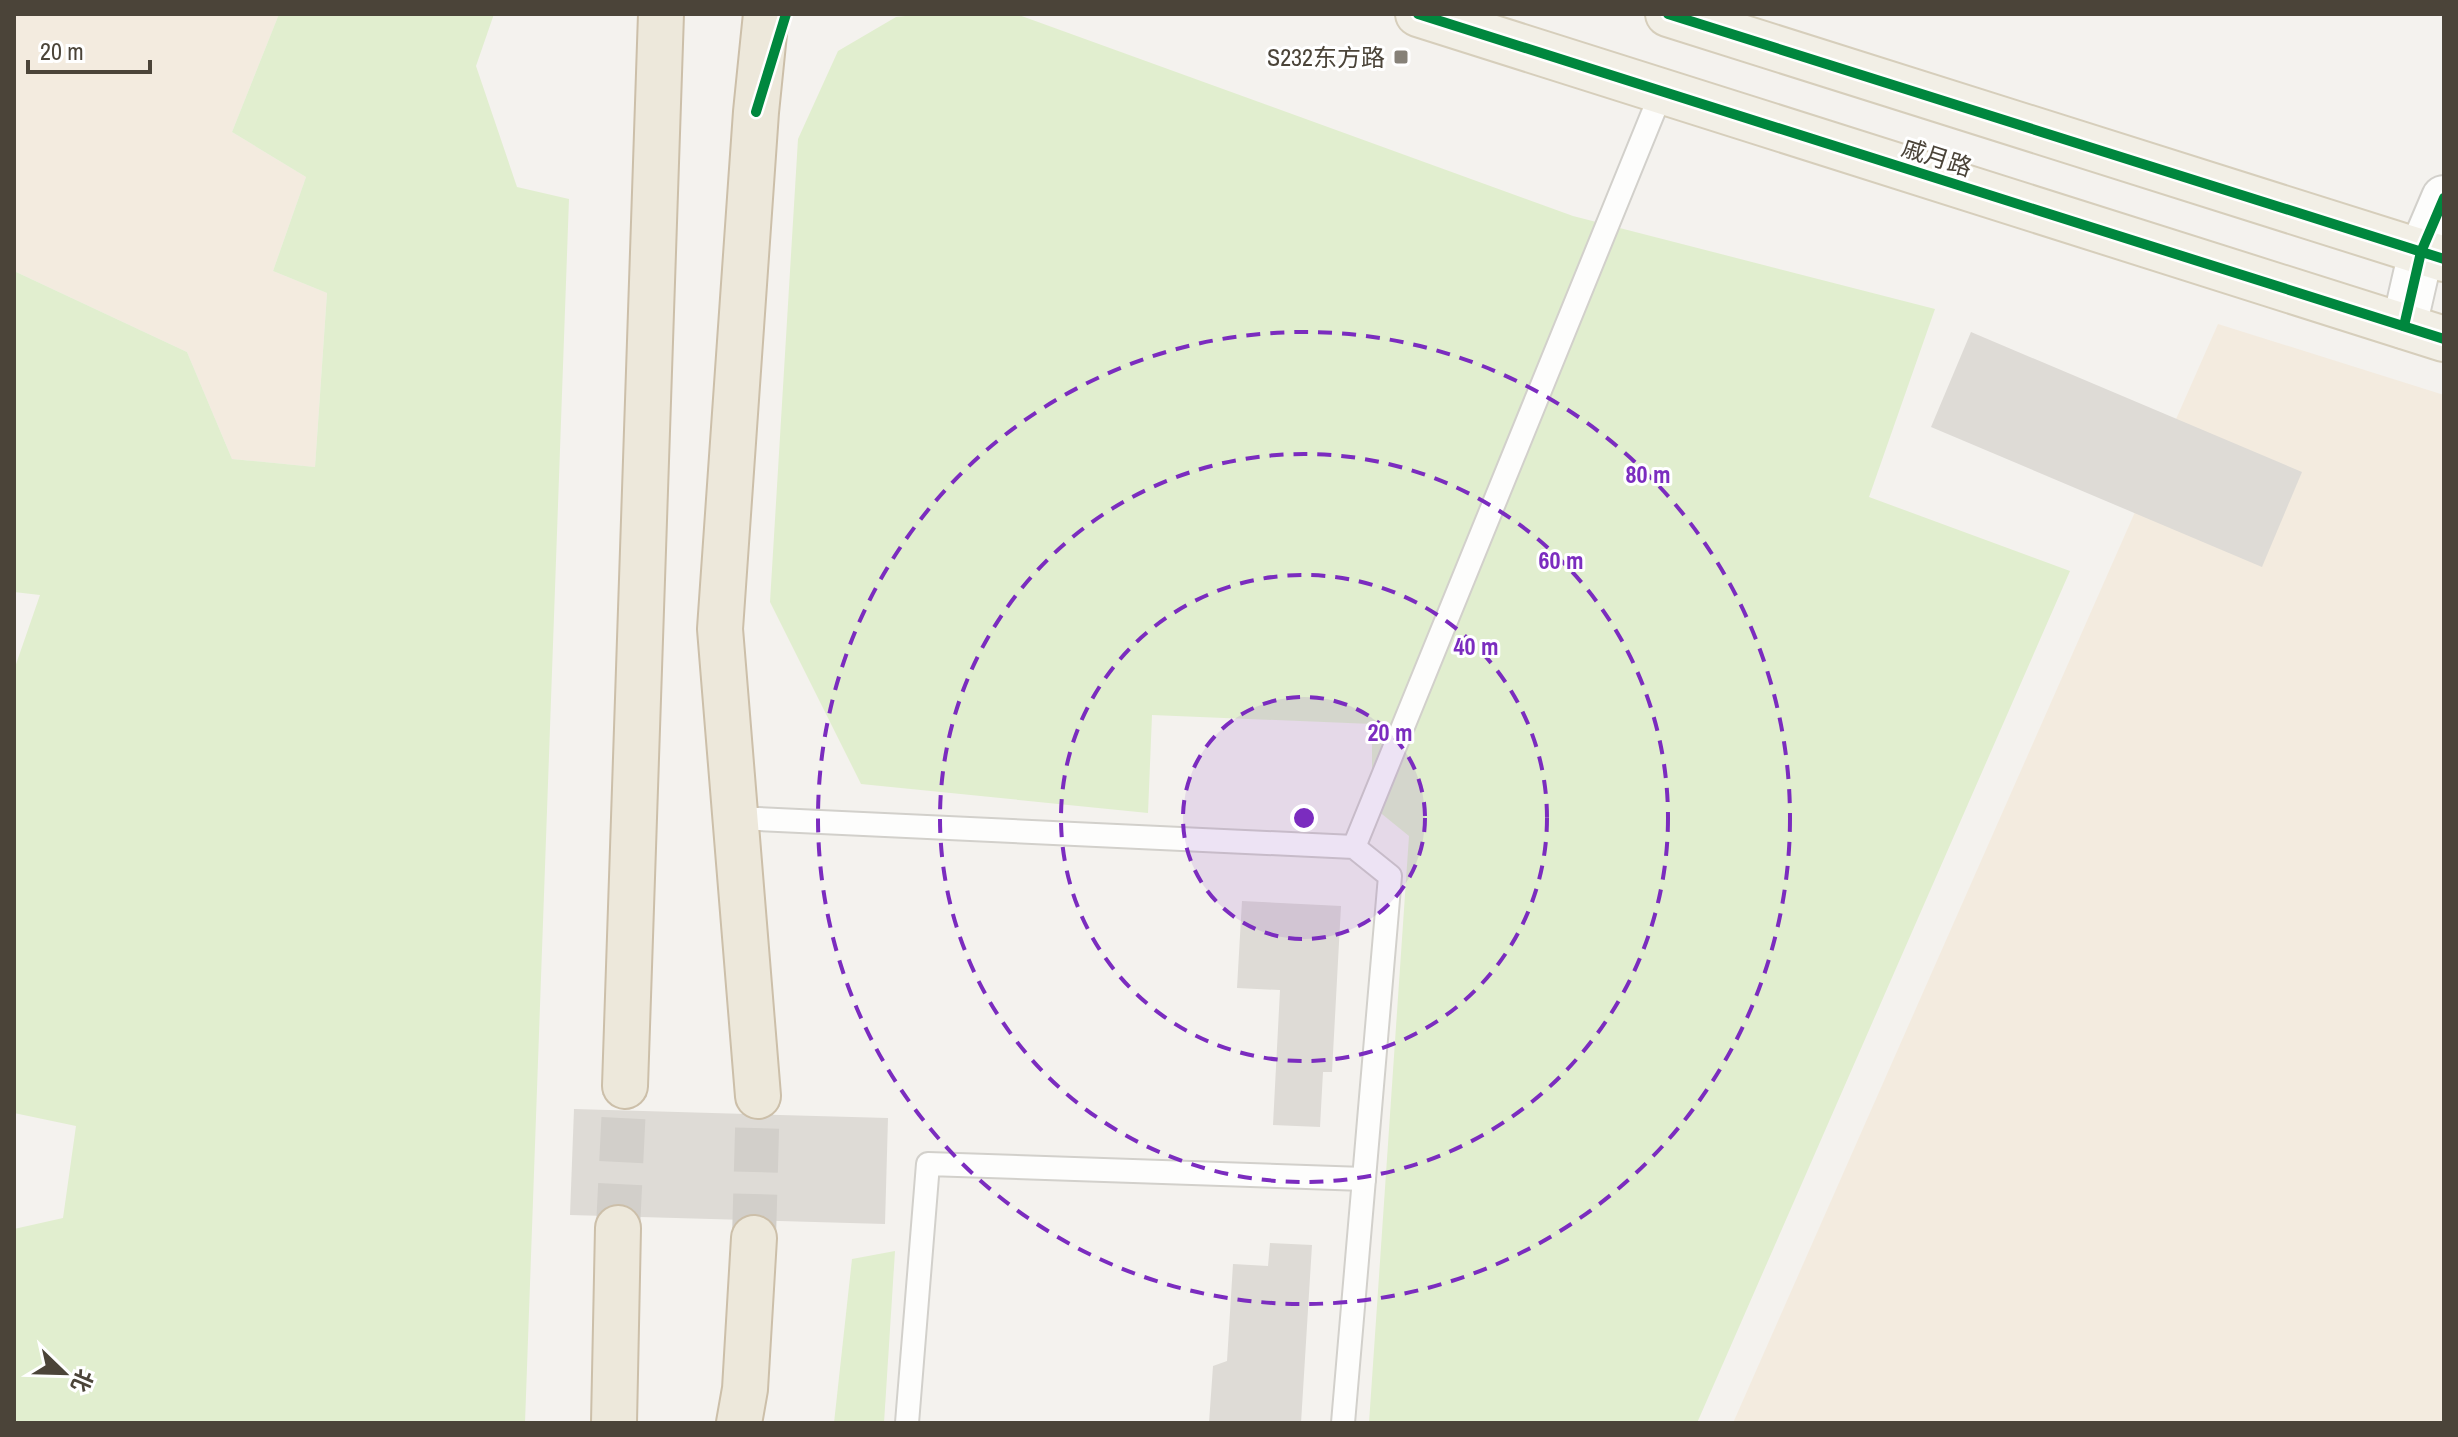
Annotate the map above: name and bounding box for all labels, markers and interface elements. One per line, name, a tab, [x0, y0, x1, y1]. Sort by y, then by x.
scale bar	[28, 24, 150, 74]
text: 20 m	[40, 35, 84, 67]
place label: S232东方路	[1267, 41, 1385, 73]
marker: S232东方路	[1392, 48, 1410, 66]
street label: 戚月路	[1898, 131, 1976, 183]
text: 80 m	[1626, 458, 1670, 490]
text: 60 m	[1539, 544, 1583, 576]
text: 40 m	[1454, 630, 1498, 662]
text: 20 m	[1368, 716, 1412, 748]
centre of rings	[1290, 804, 1318, 832]
north arrow	[24, 1333, 104, 1413]
text: 北	[64, 1365, 101, 1397]

